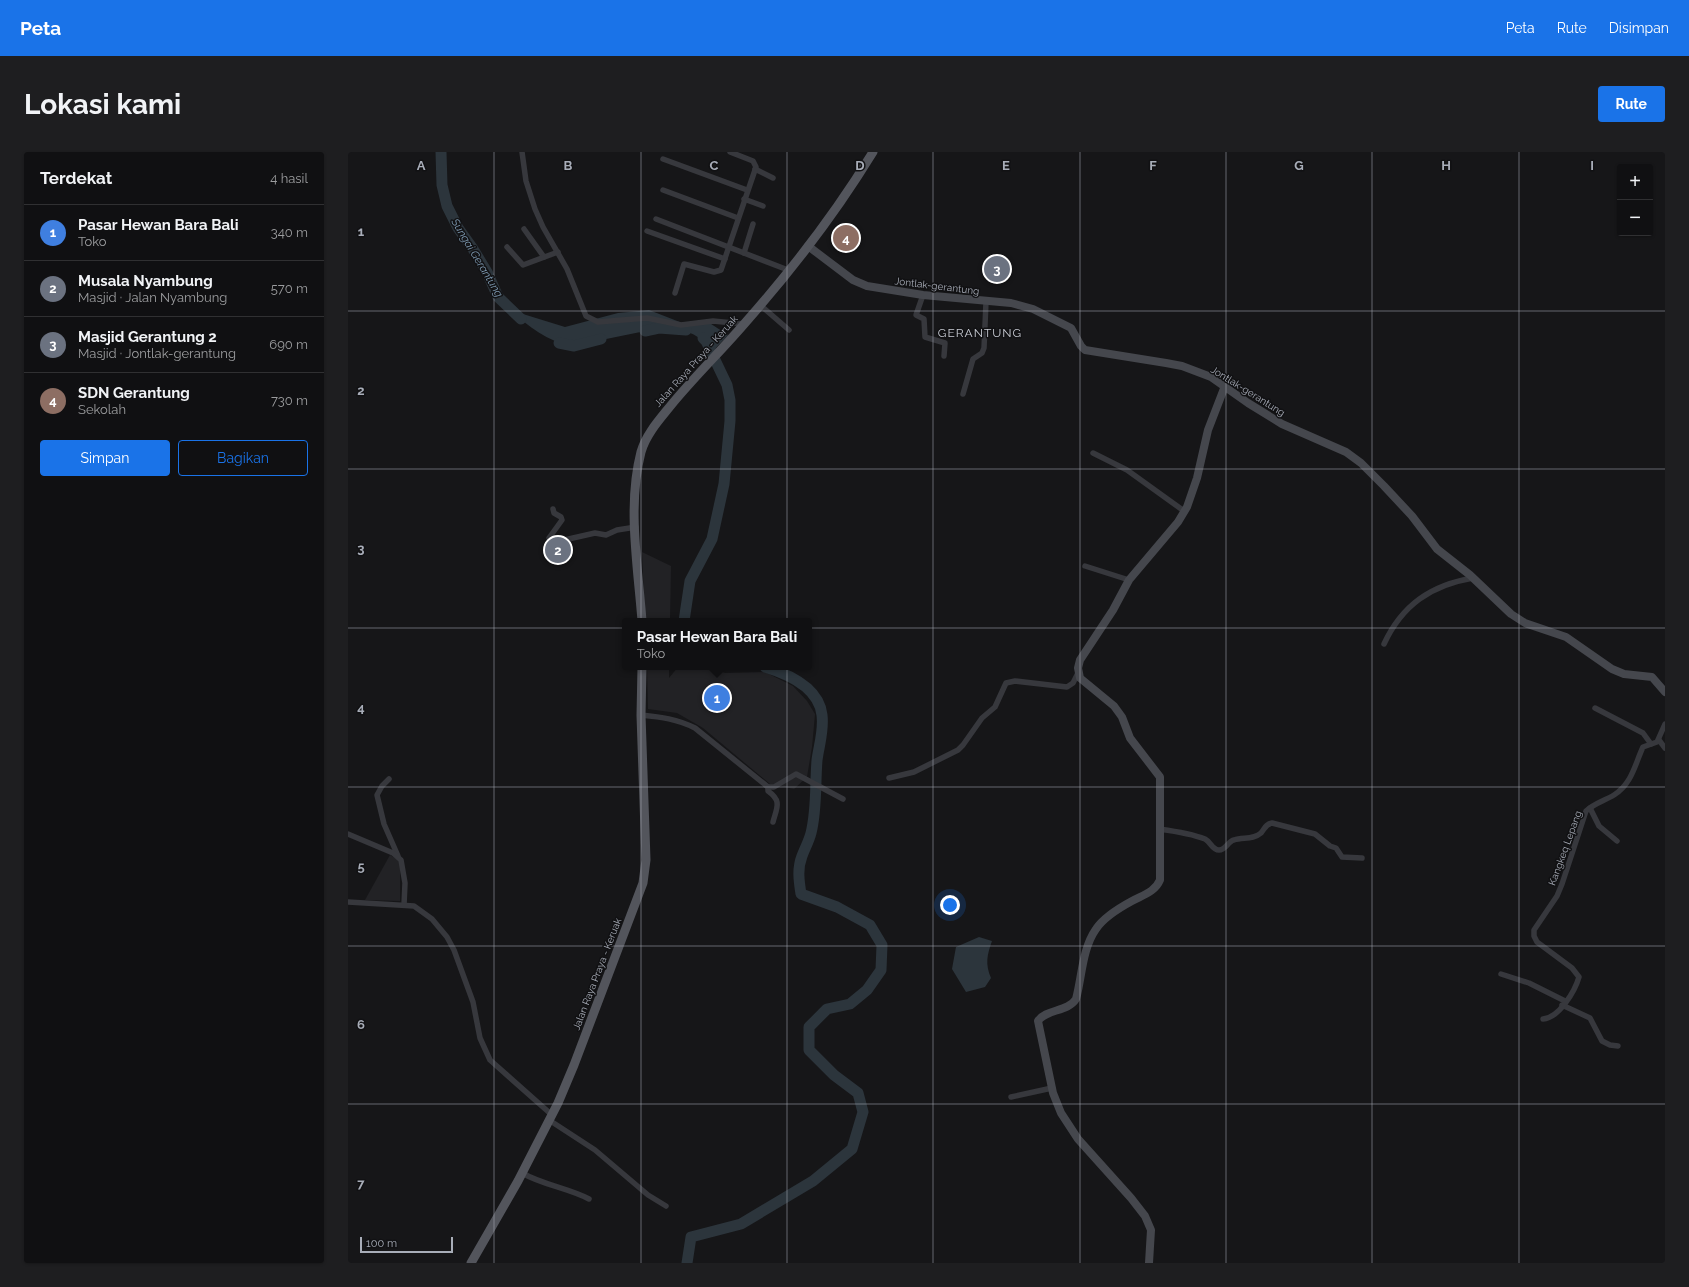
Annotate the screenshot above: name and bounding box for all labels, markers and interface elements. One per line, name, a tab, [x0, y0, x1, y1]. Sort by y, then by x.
text: Peta	[20, 17, 61, 39]
text: Peta	[1506, 20, 1535, 36]
text: Rute	[1557, 20, 1587, 36]
text: Disimpan	[1609, 20, 1669, 36]
button: Rute	[1598, 86, 1665, 122]
text: Lokasi kami	[24, 88, 181, 121]
text: A	[417, 158, 426, 173]
text: B	[564, 158, 573, 173]
text: C	[710, 158, 719, 173]
text: D	[855, 158, 865, 173]
text: E	[1002, 158, 1010, 173]
text: F	[1149, 158, 1157, 173]
text: G	[1294, 158, 1304, 173]
text: H	[1441, 158, 1451, 173]
text: I	[1590, 158, 1594, 173]
map controls	[1617, 164, 1653, 236]
button: +	[1617, 164, 1653, 200]
text: Terdekat	[40, 168, 112, 188]
text: 4 hasil	[270, 171, 308, 186]
button: −	[1617, 200, 1653, 236]
text: Pasar Hewan Bara Bali	[78, 216, 239, 234]
water label: Sungai Gerantung	[448, 216, 506, 300]
pin: 4	[833, 223, 859, 253]
text: 1	[358, 224, 365, 239]
text: 1	[50, 225, 56, 240]
text: 340 m	[271, 225, 308, 240]
text: Toko	[78, 234, 107, 249]
pin: 3	[984, 254, 1010, 284]
text: Musala Nyambung	[78, 272, 213, 290]
street label: Jontlak-gerantung	[894, 275, 980, 297]
text: 2	[49, 281, 57, 296]
text: 570 m	[271, 281, 308, 296]
text: Masjid · Jalan Nyambung	[78, 290, 227, 305]
street label: Jalan Raya Praya - Keruak	[652, 313, 740, 409]
district label: GERANTUNG	[938, 326, 1022, 340]
text: Masjid Gerantung 2	[78, 328, 217, 346]
text: 3	[49, 337, 57, 352]
text: 690 m	[269, 337, 308, 352]
text: Masjid · Jontlak-gerantung	[78, 346, 236, 361]
street label: Jontlak-gerantung	[1209, 364, 1287, 418]
text: 2	[357, 383, 365, 398]
text: SDN Gerantung	[78, 384, 190, 402]
text: 4	[49, 393, 57, 408]
text: 730 m	[271, 393, 308, 408]
text: Sekolah	[78, 402, 126, 417]
button: Simpan	[40, 440, 170, 476]
button: Bagikan	[178, 440, 308, 476]
pin: 2	[545, 535, 571, 565]
text: 3	[357, 541, 365, 556]
popup	[622, 618, 812, 670]
text: Pasar Hewan Bara Bali	[637, 628, 797, 646]
text: Toko	[637, 646, 665, 661]
pin: 1	[704, 683, 730, 713]
text: 4	[357, 700, 365, 715]
street label: Kangkeq Lepang	[1546, 809, 1584, 887]
text: 5	[357, 859, 365, 874]
your location	[940, 895, 960, 915]
street label: Jalan Raya Praya - Keruak	[571, 916, 624, 1032]
text: 6	[357, 1017, 365, 1032]
text: 7	[357, 1176, 365, 1191]
scale bar	[360, 1235, 453, 1254]
text: 100 m	[366, 1237, 397, 1250]

